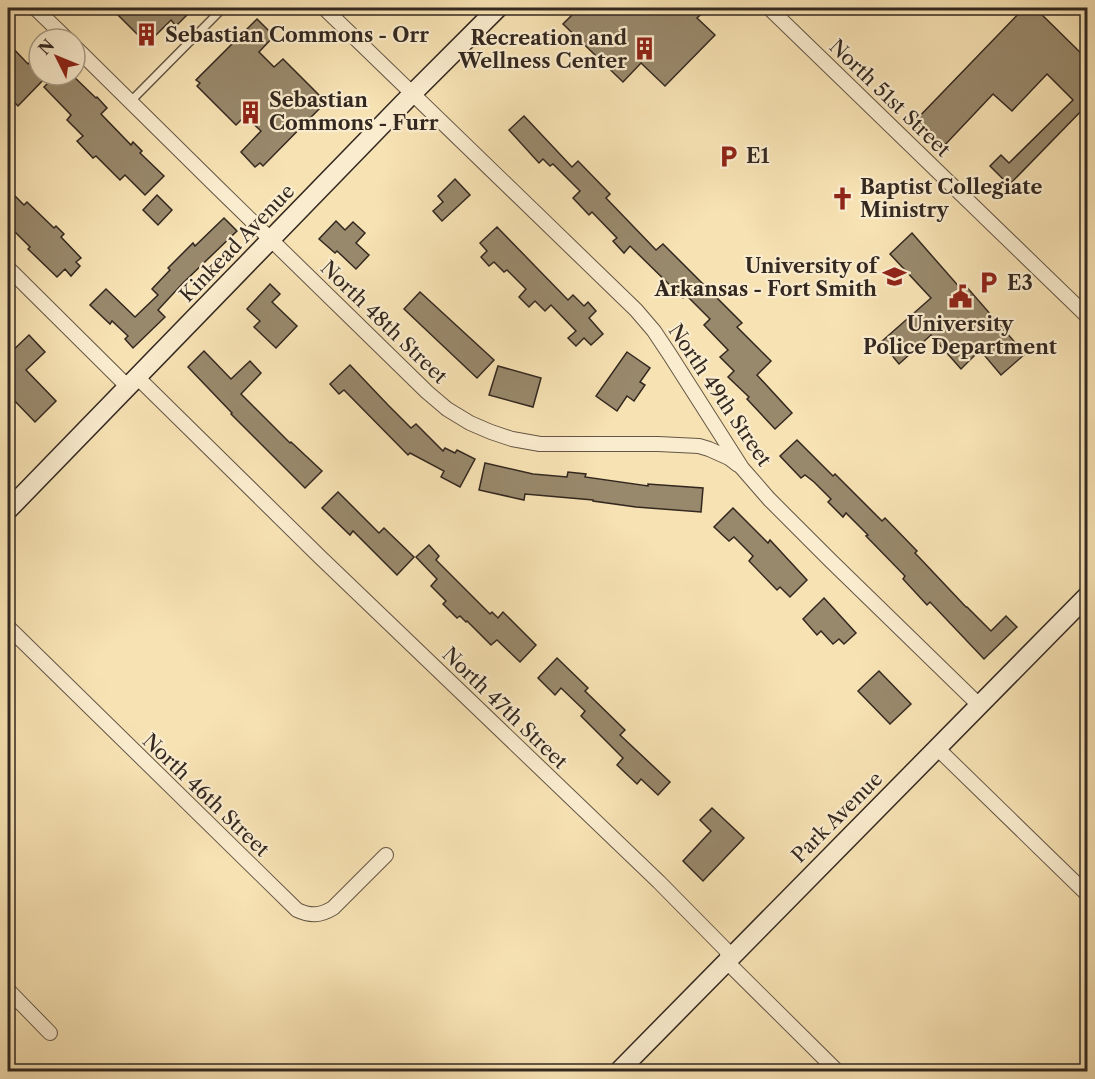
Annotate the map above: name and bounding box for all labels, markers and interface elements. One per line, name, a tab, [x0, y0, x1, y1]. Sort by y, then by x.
building icon: Sebastian Commons - Orr	[134, 22, 160, 48]
place label: Sebastian Commons - Orr	[165, 23, 429, 47]
place label: Recreation and Wellness Center	[457, 26, 628, 73]
north arrow	[27, 27, 87, 87]
street label: North 51st Street	[825, 34, 955, 162]
text: N	[34, 35, 58, 59]
building icon: Recreation and Wellness Center	[632, 36, 658, 62]
place label: Sebastian Commons - Furr	[269, 88, 439, 135]
building icon: Sebastian Commons - Furr	[238, 99, 264, 125]
parking icon: E1	[715, 143, 741, 169]
place label: E1	[746, 144, 769, 168]
place label: Baptist Collegiate Ministry	[860, 175, 1042, 222]
street label: Kinkead Avenue	[175, 179, 299, 307]
church icon: Baptist Collegiate Ministry	[829, 186, 855, 212]
place label: University of Arkansas - Fort Smith	[654, 254, 880, 301]
street label: North 48th Street	[316, 255, 452, 389]
school or university icon: University of Arkansas - Fort Smith	[882, 264, 908, 290]
parking icon: E3	[976, 270, 1002, 296]
place label: E3	[1007, 271, 1033, 295]
public building icon: University Police Department	[947, 284, 973, 310]
place label: University Police Department	[863, 312, 1057, 359]
street label: North 49th Street	[663, 319, 777, 471]
street label: North 47th Street	[437, 642, 573, 774]
street label: North 46th Street	[138, 729, 274, 861]
street label: Park Avenue	[787, 767, 887, 867]

